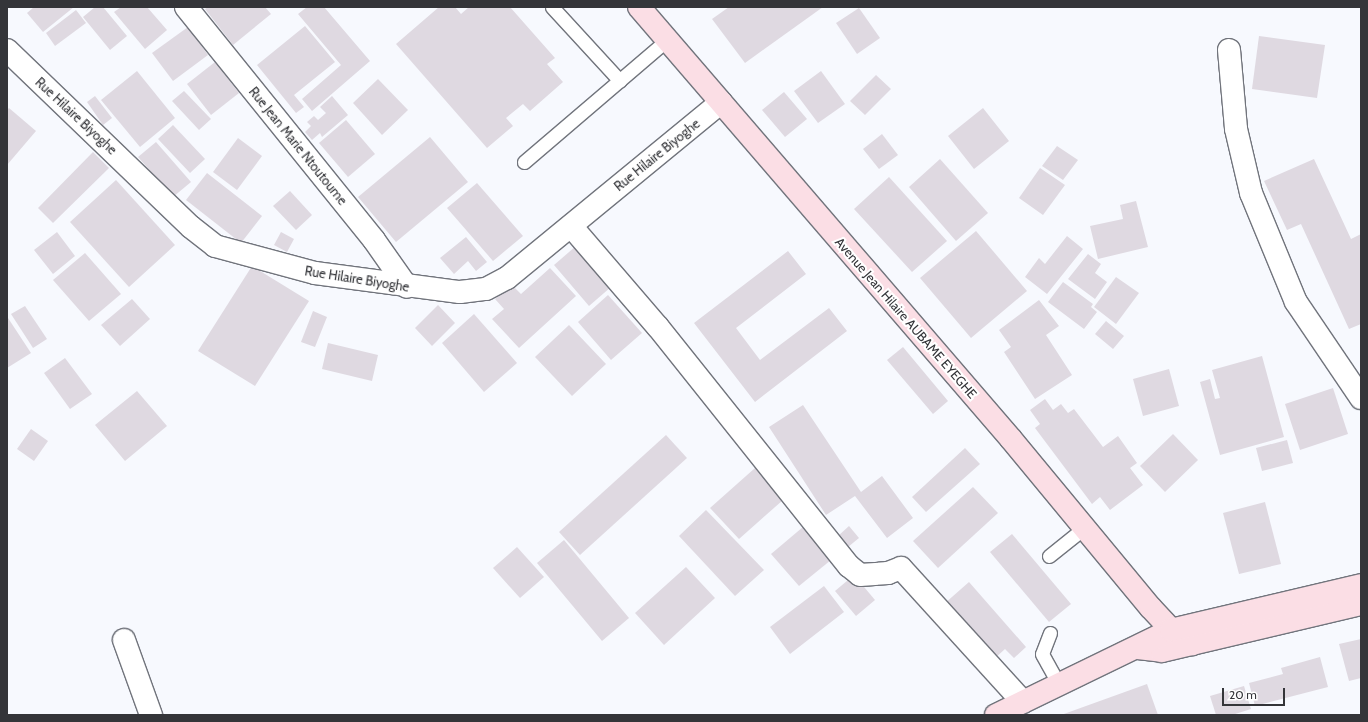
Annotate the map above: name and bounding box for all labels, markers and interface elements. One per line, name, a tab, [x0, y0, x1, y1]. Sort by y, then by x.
street label: Rue Hilaire Biyoghe	[32, 74, 120, 158]
street label: Rue Jean Marie Ntoutoume	[246, 84, 350, 208]
street label: Rue Hilaire Biyoghe	[611, 116, 703, 194]
street label: Avenue Jean Hilaire AUBAME EYEGHE	[832, 234, 980, 402]
street label: Rue Hilaire Biyoghe	[304, 263, 410, 295]
scale bar	[1224, 680, 1287, 706]
text: 20 m	[1229, 687, 1257, 702]

